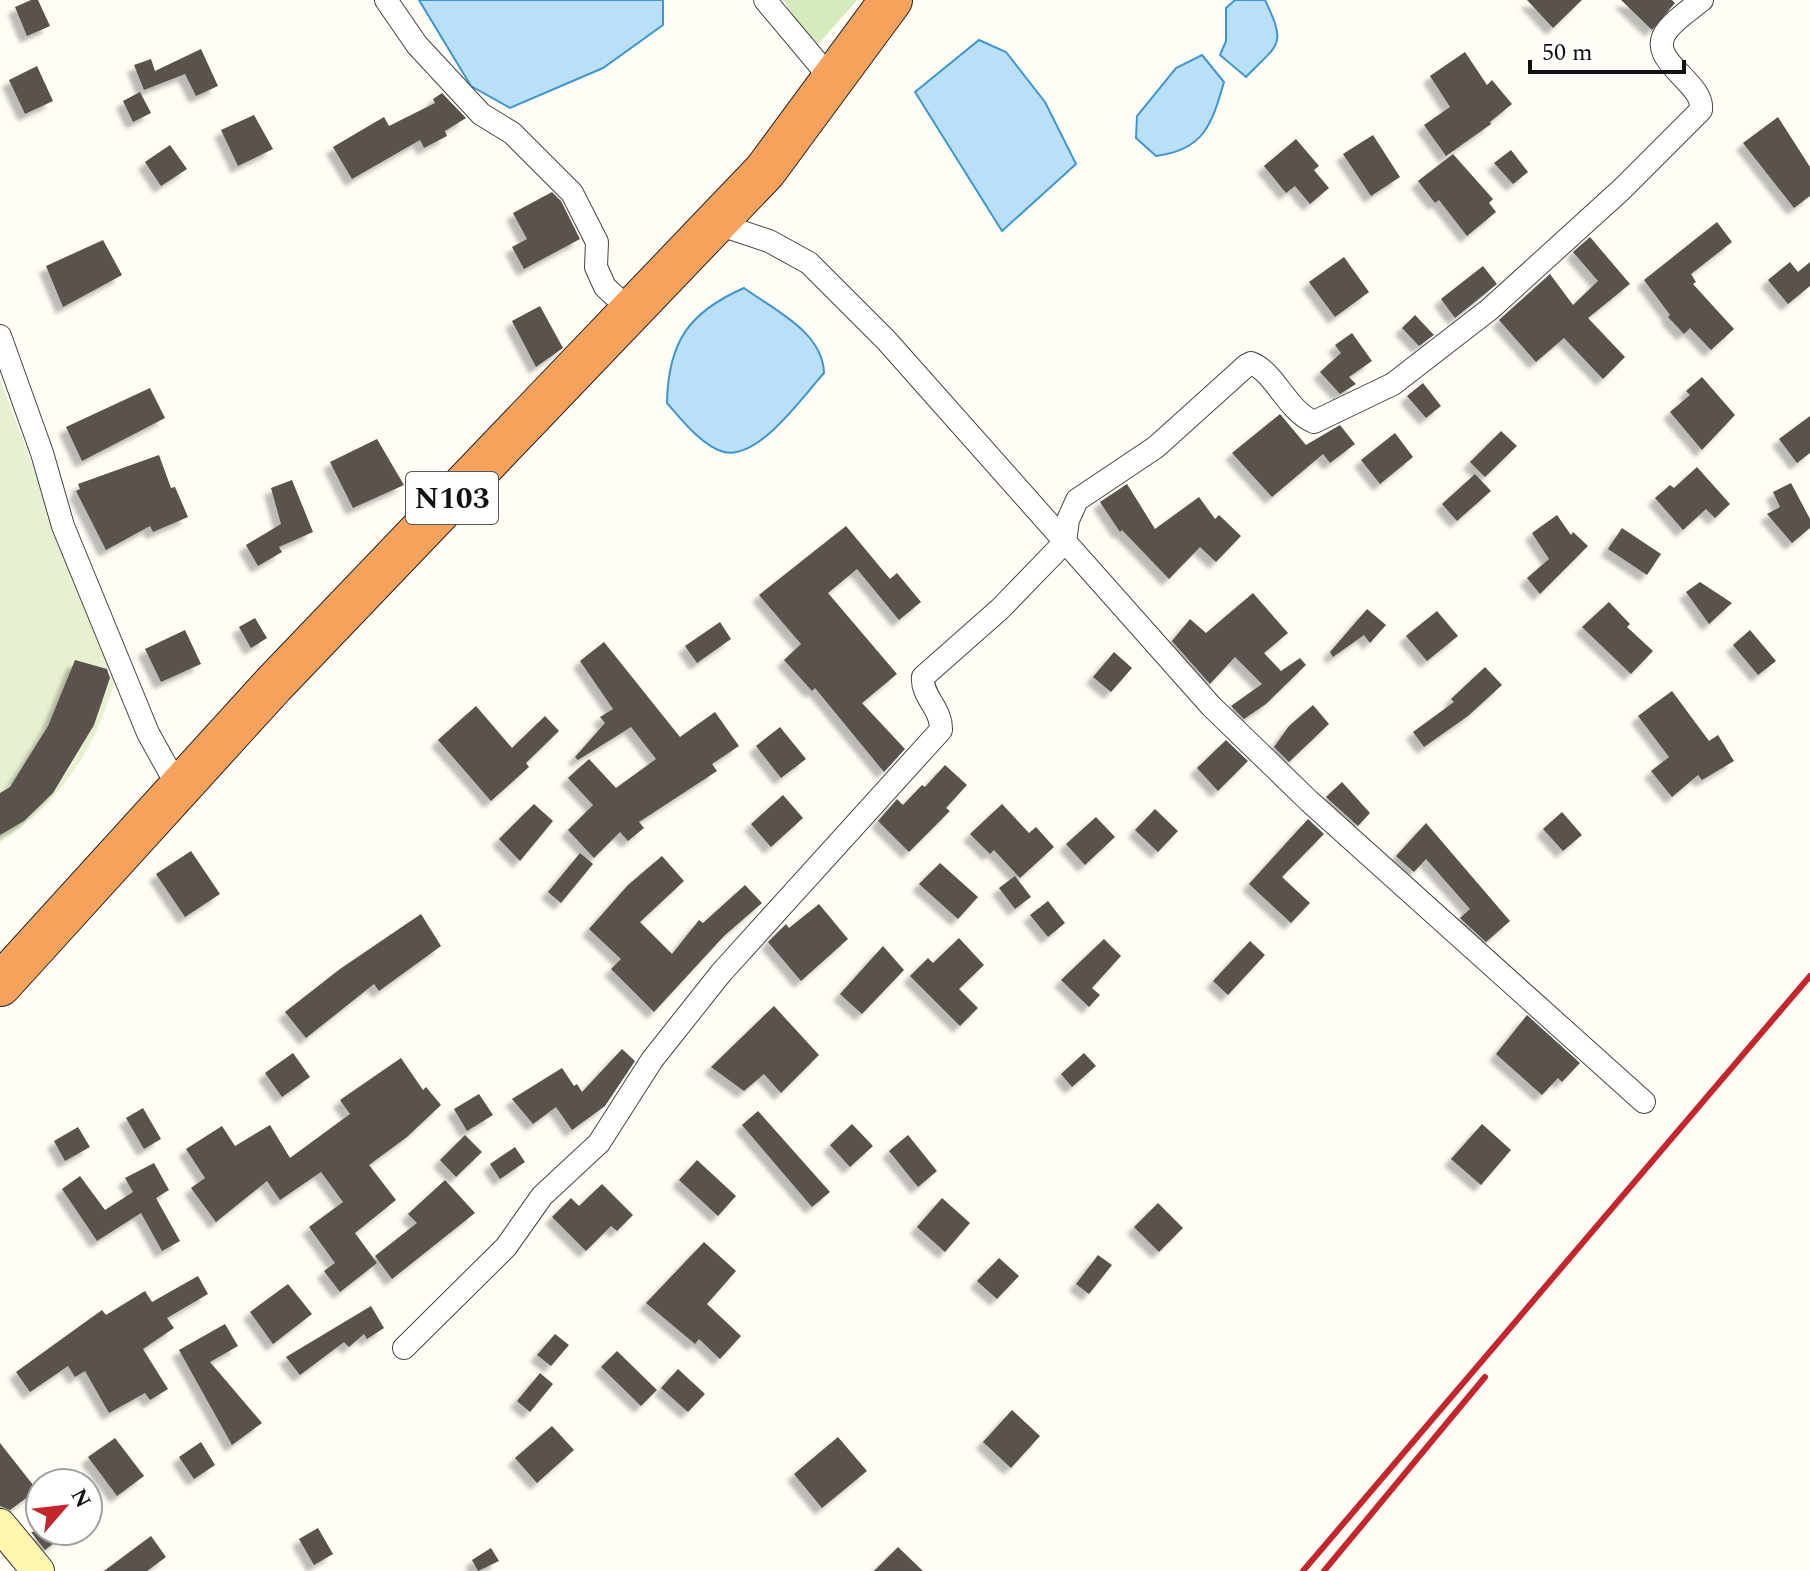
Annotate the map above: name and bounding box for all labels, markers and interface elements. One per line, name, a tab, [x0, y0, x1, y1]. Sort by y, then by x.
scale bar	[1530, 24, 1684, 74]
text: 50 m	[1542, 35, 1593, 71]
road number: N103	[406, 472, 498, 524]
north arrow	[24, 1467, 104, 1547]
text: N	[62, 1483, 99, 1514]

